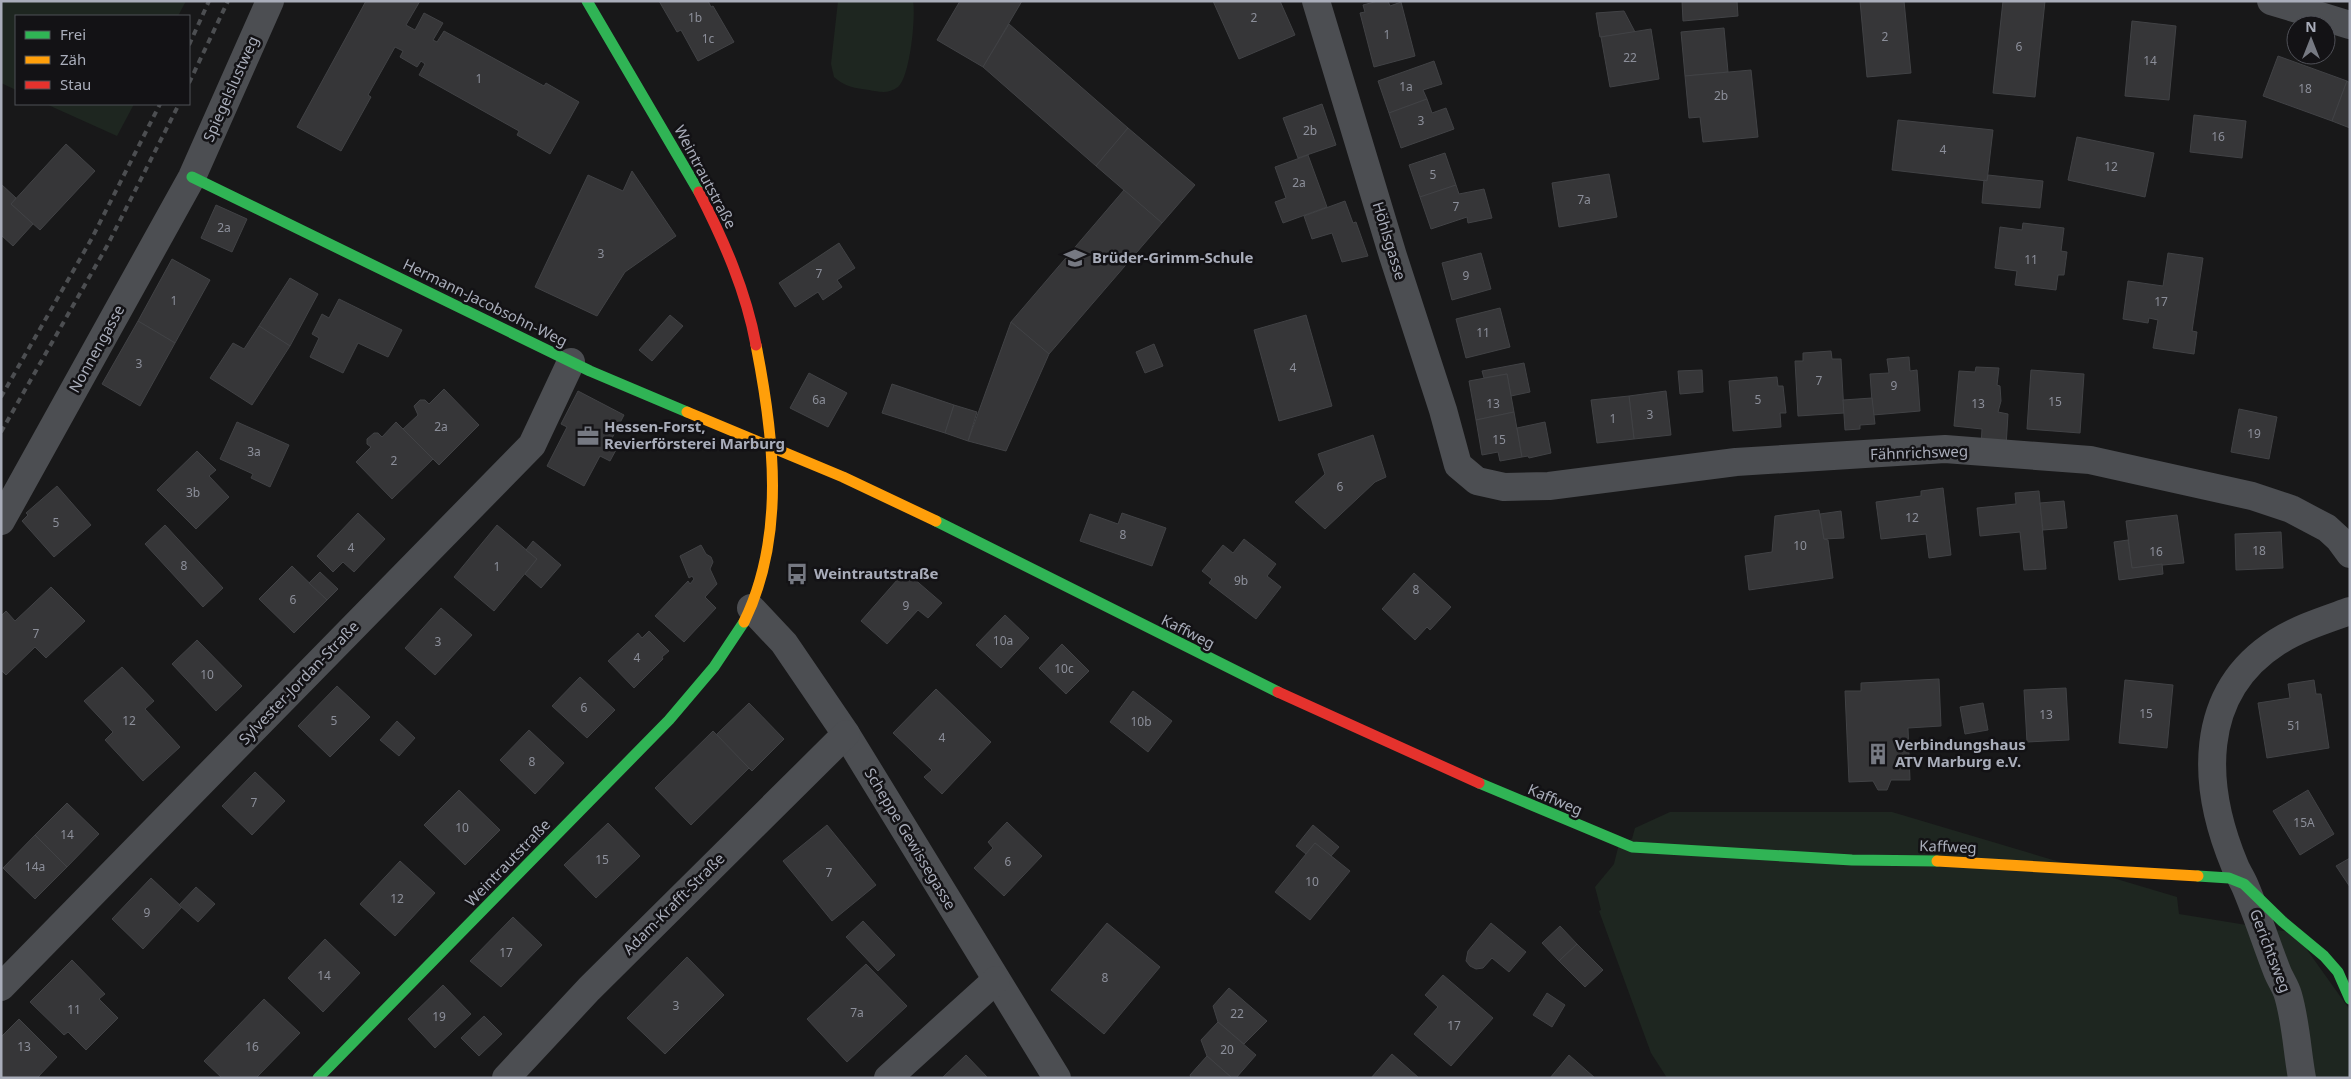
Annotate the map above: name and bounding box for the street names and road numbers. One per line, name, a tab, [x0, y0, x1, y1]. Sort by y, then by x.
street label: Spiegelslustweg	[198, 33, 262, 145]
street label: Weintrautstraße	[670, 121, 742, 232]
street label: Höhlsgasse	[1369, 199, 1411, 282]
street label: Hermann-Jacobsohn-Weg	[400, 254, 571, 351]
street label: Nonnengasse	[64, 301, 128, 396]
street label: Fähnrichsweg	[1870, 440, 1968, 464]
street label: Kaffweg	[1158, 609, 1219, 653]
street label: Sylvester-Jordan-Straße	[234, 616, 363, 748]
street label: Scheppe Gewissegasse	[861, 764, 961, 913]
street label: Kaffweg	[1525, 779, 1586, 820]
street label: Weintrautstraße	[460, 814, 554, 910]
street label: Kaffweg	[1919, 835, 1977, 857]
street label: Adam-Krafft-Straße	[618, 848, 728, 958]
street label: Gerichtsweg	[2246, 906, 2296, 995]

